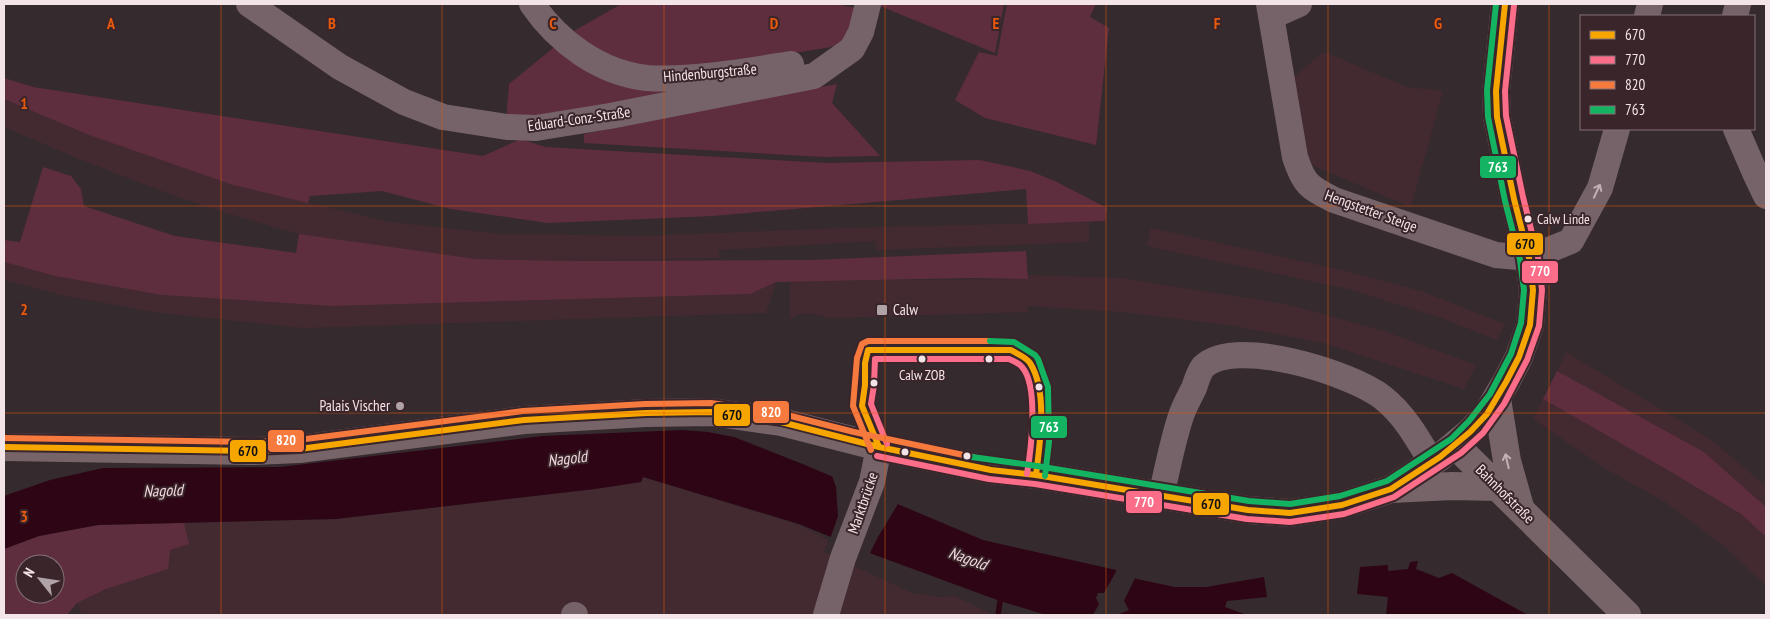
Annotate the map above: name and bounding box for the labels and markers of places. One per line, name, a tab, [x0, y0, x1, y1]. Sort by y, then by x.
place label: Calw Linde	[1537, 210, 1590, 228]
marker: Calw Linde	[1523, 214, 1533, 224]
place label: Calw	[893, 300, 918, 319]
marker: Calw	[875, 303, 889, 317]
marker: Calw ZOB	[917, 354, 927, 364]
unlabelled marker	[984, 354, 994, 364]
place label: Calw ZOB	[899, 366, 945, 384]
unlabelled marker	[869, 378, 879, 388]
unlabelled marker	[1034, 382, 1044, 392]
place label: Palais Vischer	[319, 396, 391, 415]
marker: Palais Vischer	[394, 400, 406, 412]
unlabelled marker	[900, 447, 910, 457]
unlabelled marker	[962, 451, 972, 461]

